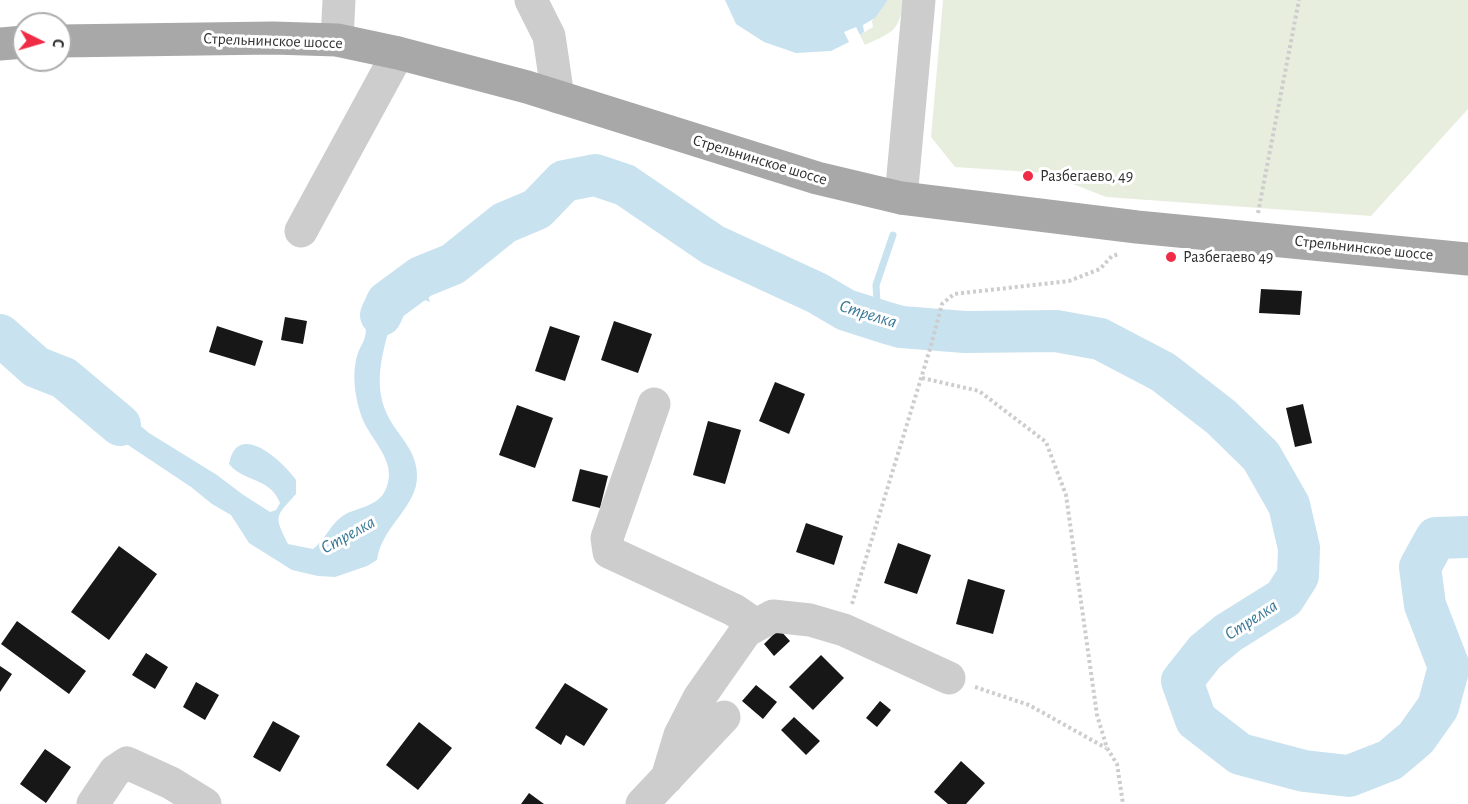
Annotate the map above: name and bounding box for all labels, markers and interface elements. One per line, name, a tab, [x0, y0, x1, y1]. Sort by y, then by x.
north arrow	[12, 12, 72, 72]
street label: Стрельнинское шоссе	[203, 29, 343, 53]
text: С	[50, 38, 66, 48]
street label: Стрельнинское шоссе	[690, 130, 830, 190]
place label: Разбегаево, 49	[1040, 166, 1133, 186]
marker: Разбегаево, 49	[1021, 169, 1035, 183]
street label: Стрельнинское шоссе	[1294, 231, 1434, 265]
place label: Разбегаево 49	[1183, 247, 1273, 267]
marker: Разбегаево 49	[1164, 250, 1178, 264]
water label: Стрелка	[837, 295, 899, 333]
water label: Стрелка	[317, 511, 379, 559]
water label: Стрелка	[1220, 595, 1282, 645]

